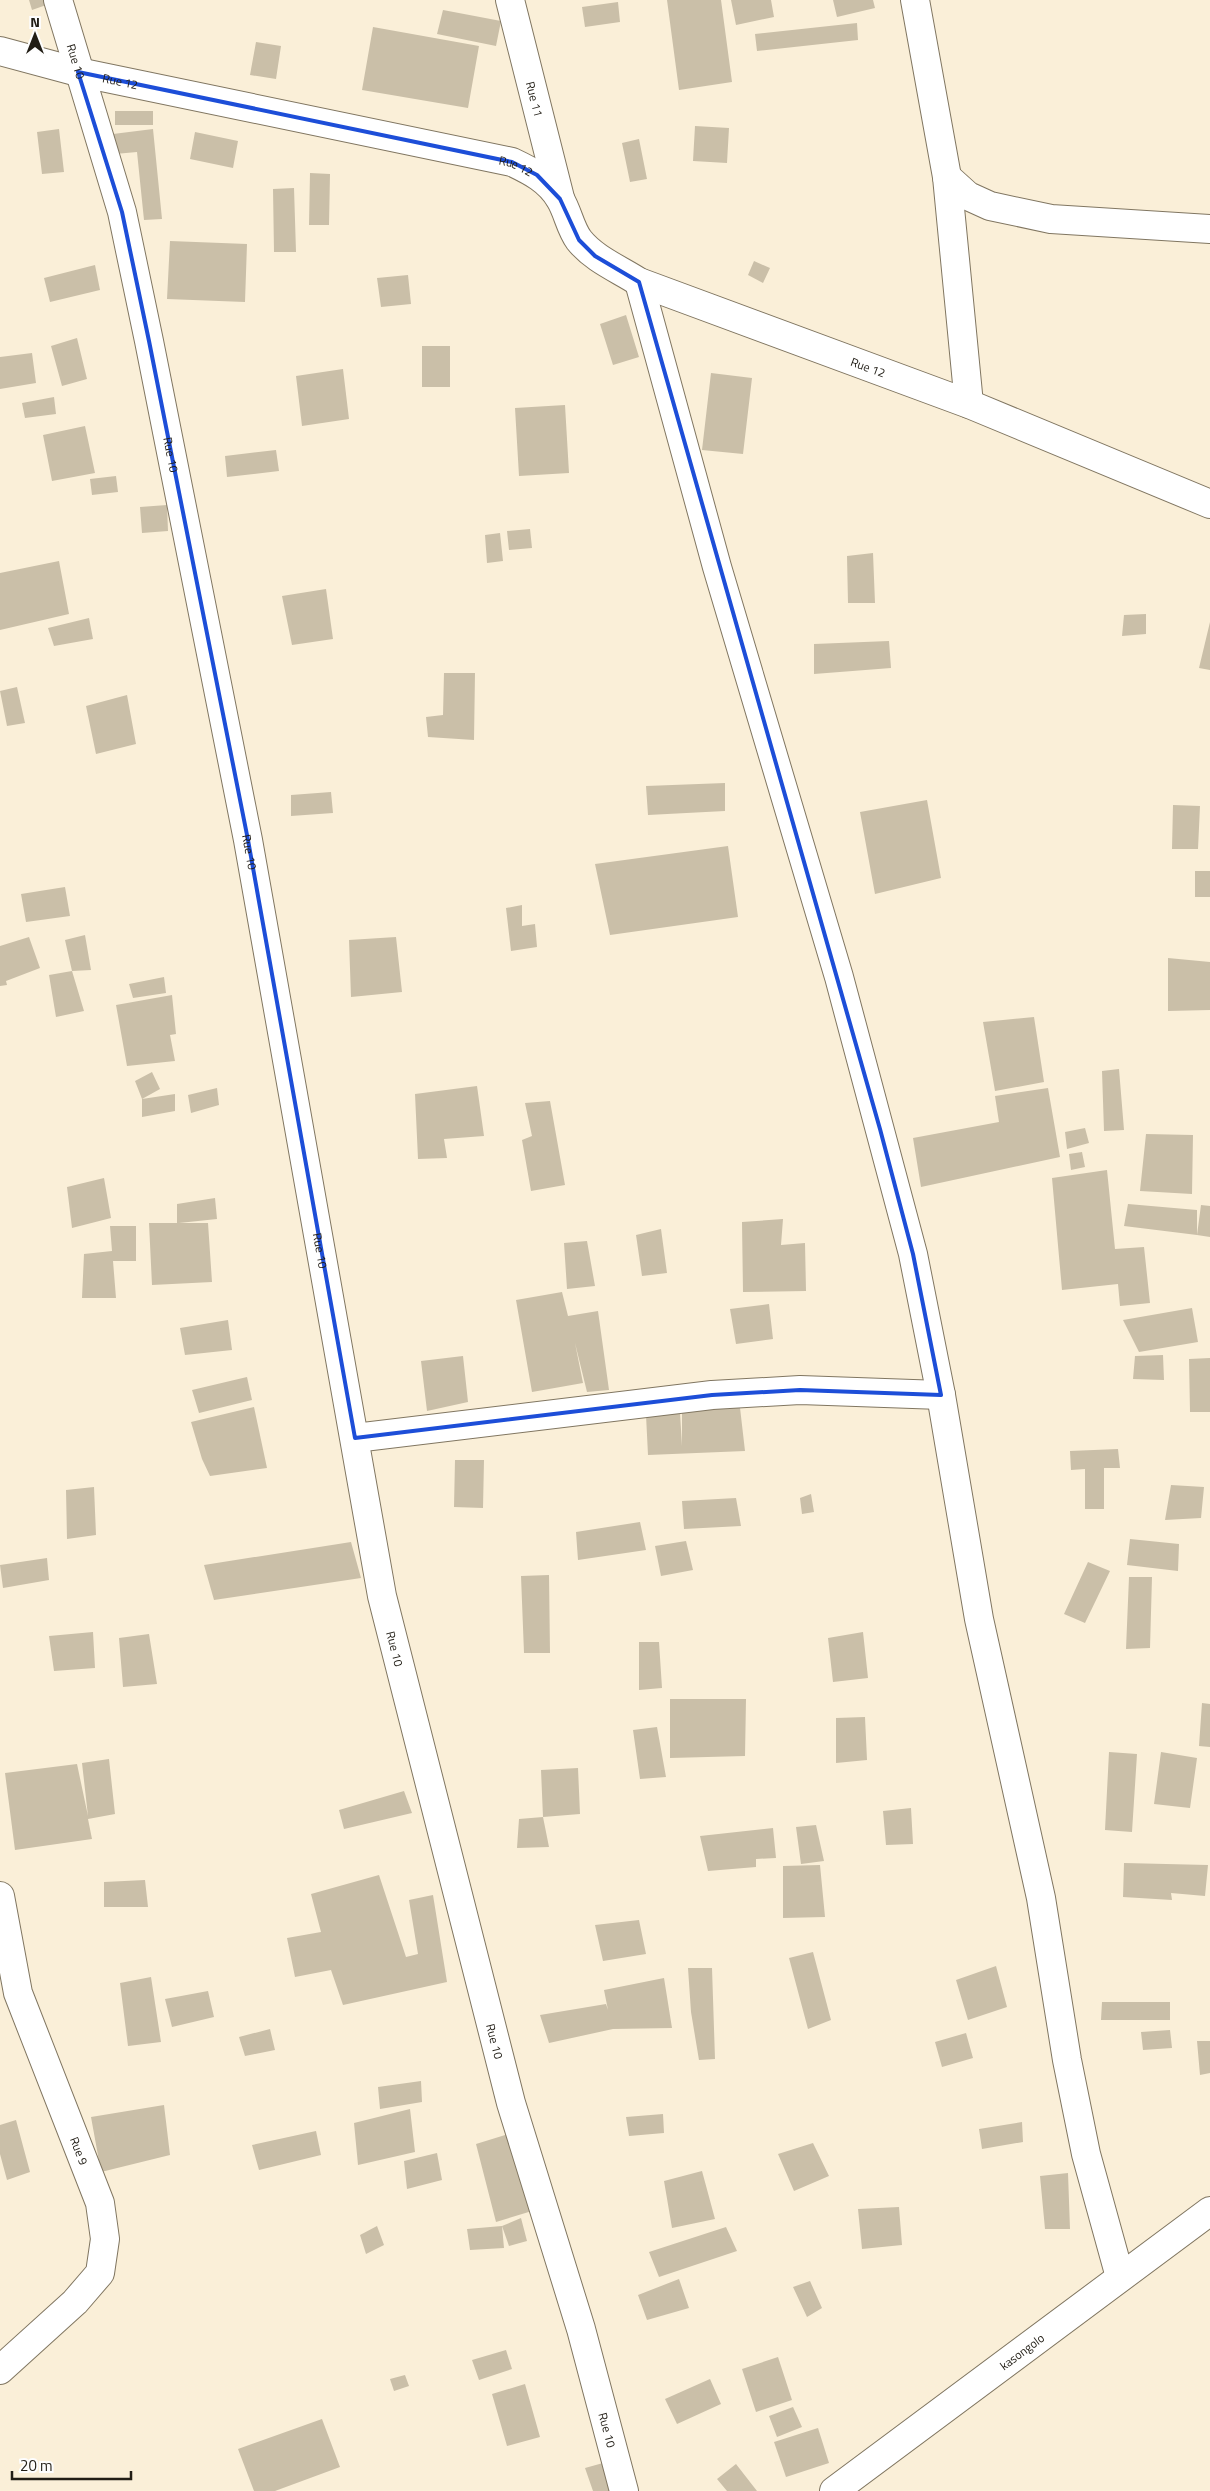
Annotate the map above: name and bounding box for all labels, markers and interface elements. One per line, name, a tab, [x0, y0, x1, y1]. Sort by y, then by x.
north arrow	[10, 10, 60, 60]
text: N	[30, 11, 40, 32]
street label: Rue 10	[62, 41, 91, 81]
street label: Rue 12	[101, 68, 140, 94]
street label: Rue 11	[521, 79, 549, 119]
street label: Rue 12	[497, 150, 537, 181]
street label: Rue 12	[848, 352, 888, 382]
street label: Rue 10	[159, 435, 184, 474]
street label: Rue 10	[238, 832, 263, 871]
street label: Rue 10	[308, 1231, 333, 1270]
street label: Rue 10	[382, 1629, 409, 1669]
street label: Rue 10	[482, 2021, 509, 2061]
street label: Rue 9	[65, 2134, 94, 2168]
street label: kasongolo	[995, 2328, 1048, 2374]
street label: Rue 10	[594, 2410, 622, 2450]
scale bar	[12, 2448, 131, 2480]
text: 20 m	[20, 2454, 53, 2477]

